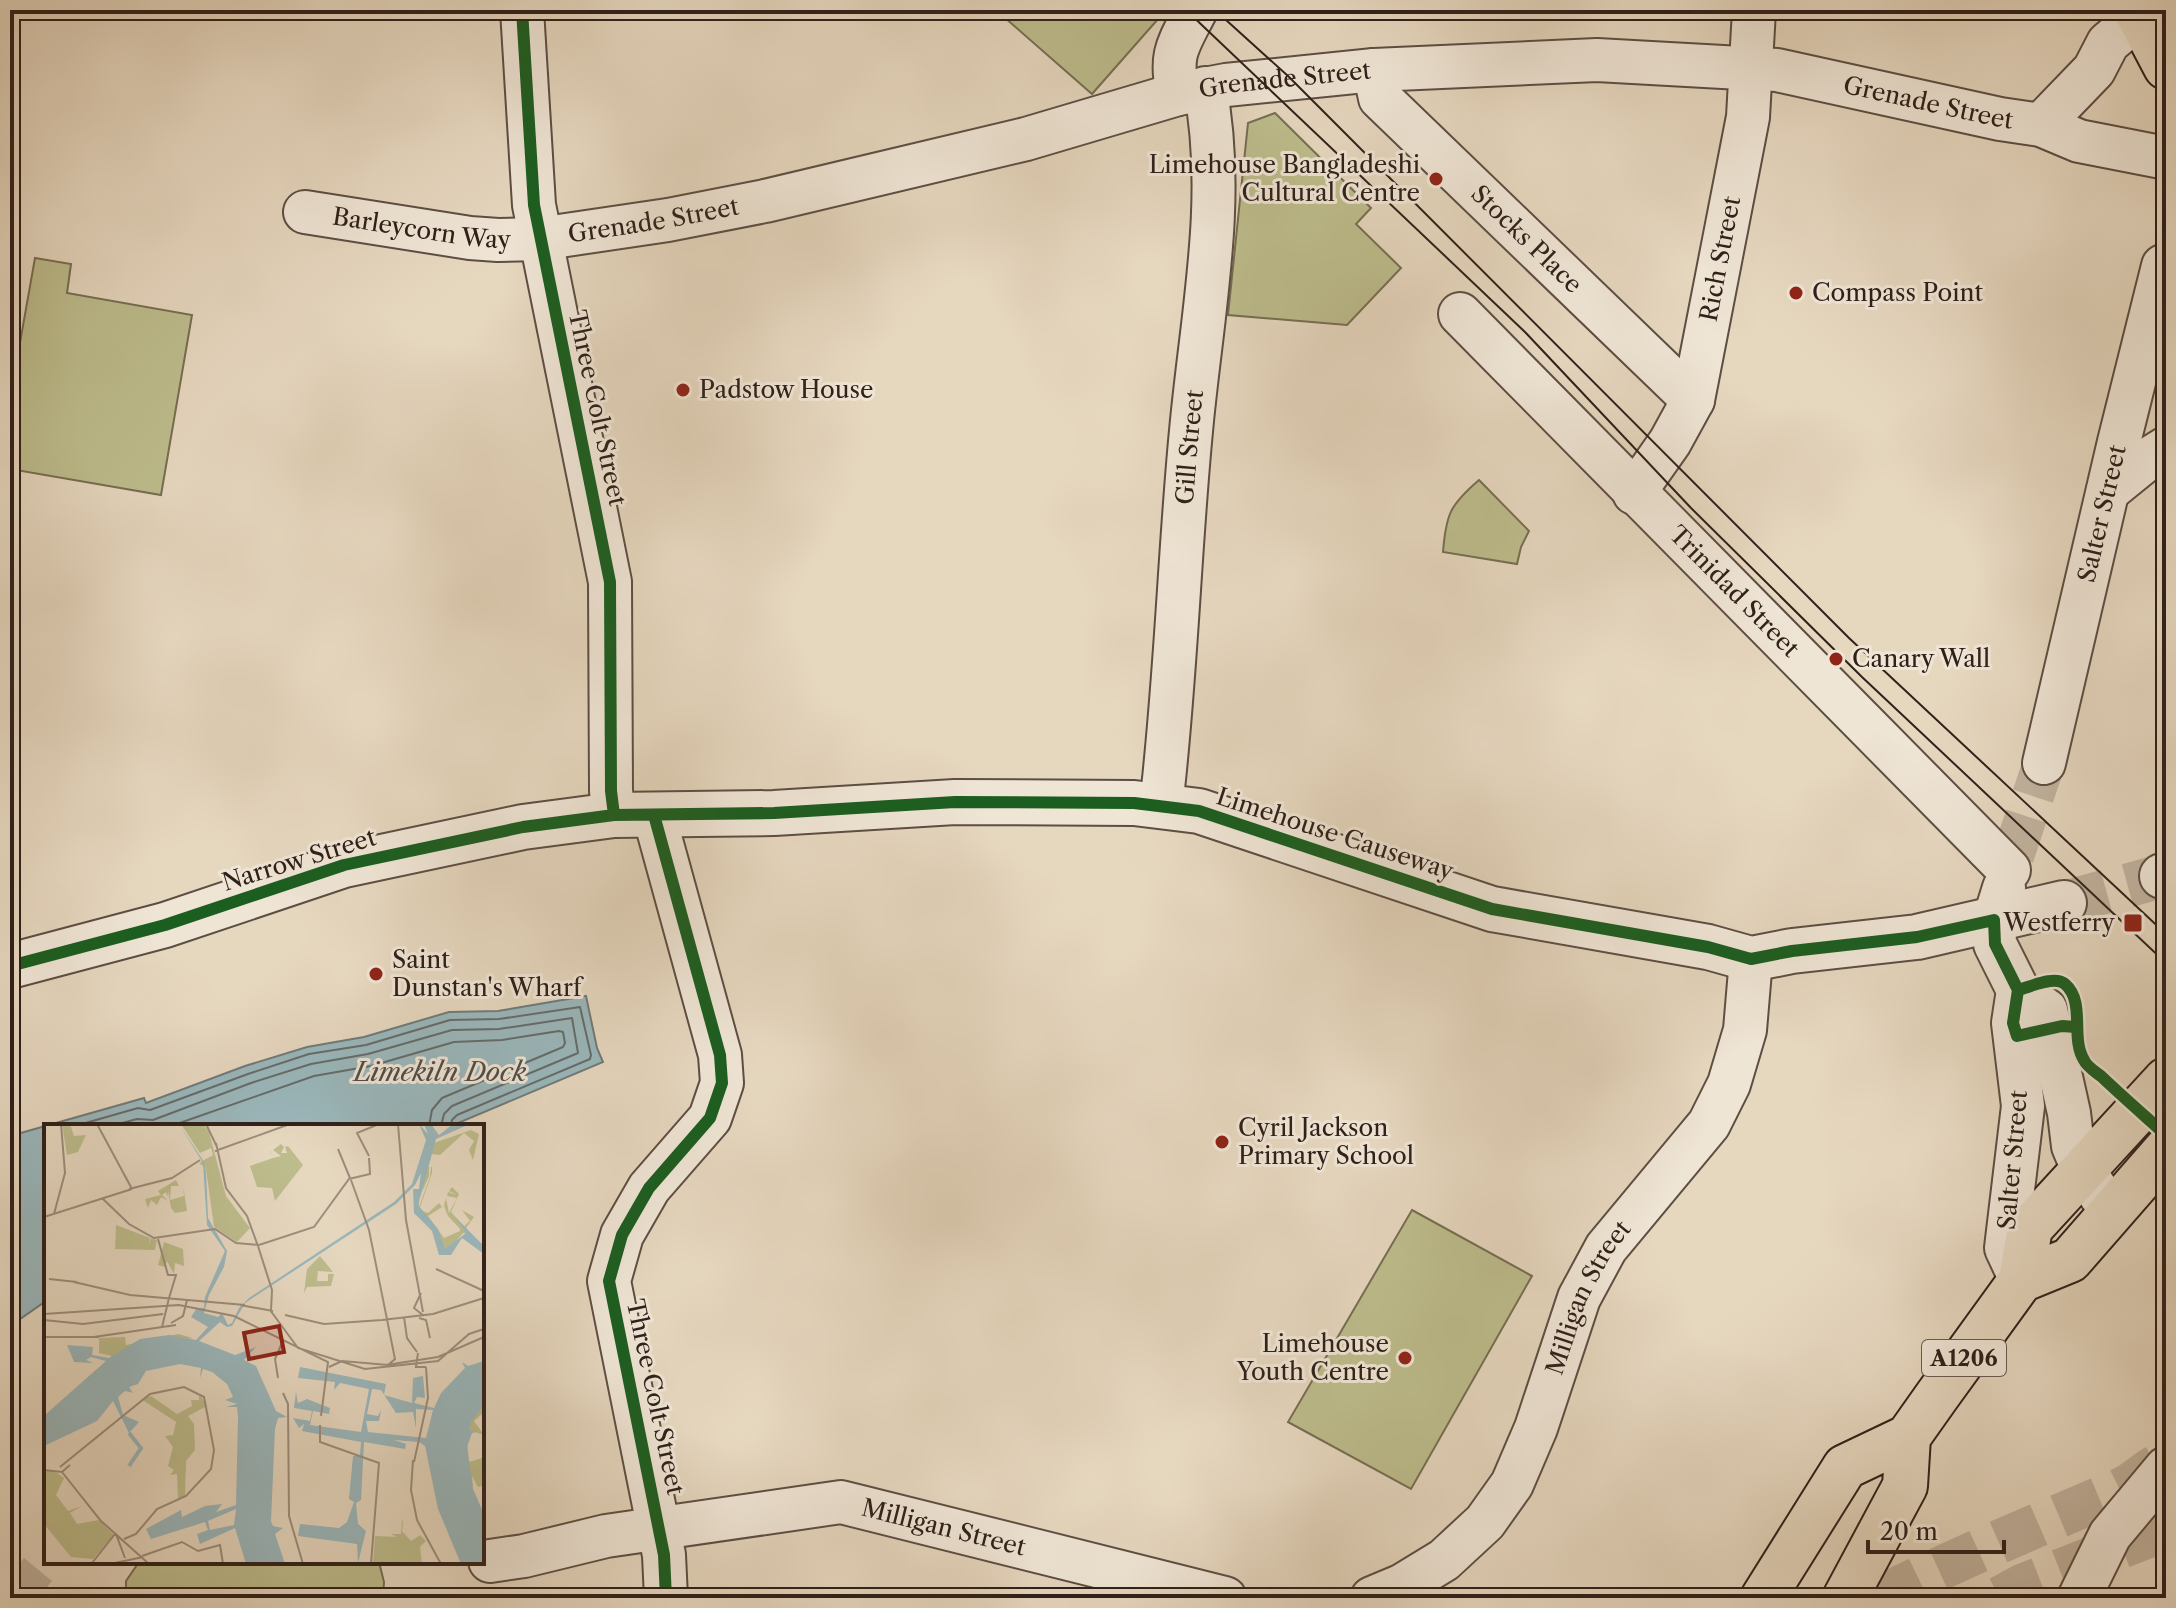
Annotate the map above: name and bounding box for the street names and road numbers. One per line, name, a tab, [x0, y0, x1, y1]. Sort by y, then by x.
street label: Grenade Street	[1196, 55, 1373, 104]
street label: Grenade Street	[1841, 70, 2015, 135]
street label: Stocks Place	[1465, 179, 1588, 299]
street label: Grenade Street	[566, 191, 742, 249]
street label: Rich Street	[1694, 193, 1746, 324]
street label: Barleycorn Way	[331, 202, 512, 254]
street label: Three Colt Street	[563, 307, 632, 509]
street label: Gill Street	[1170, 388, 1209, 506]
street label: Salter Street	[2072, 442, 2132, 585]
street label: Trinidad Street	[1663, 520, 1806, 663]
street label: Limehouse Causeway	[1213, 781, 1458, 886]
street label: Narrow Street	[218, 822, 380, 897]
street label: Salter Street	[1992, 1088, 2033, 1231]
street label: Milligan Street	[1540, 1214, 1637, 1378]
street label: Three Colt Street	[621, 1296, 690, 1498]
road number: A1206	[1922, 1340, 2006, 1376]
street label: Milligan Street	[859, 1493, 1029, 1562]

